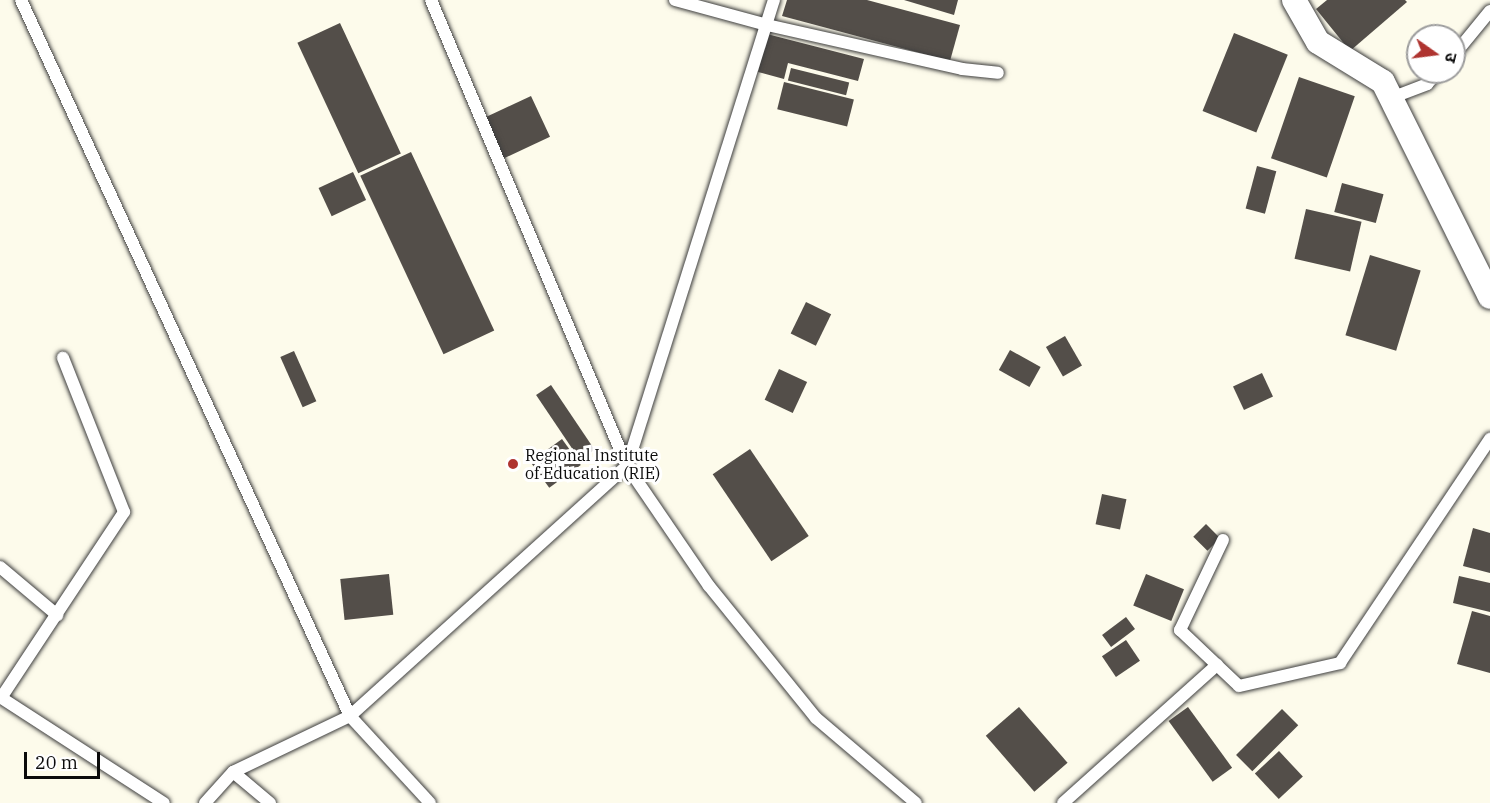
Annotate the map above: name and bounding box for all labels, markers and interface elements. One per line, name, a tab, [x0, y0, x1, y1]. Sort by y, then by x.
north arrow	[1406, 24, 1466, 84]
text: उ	[1441, 51, 1462, 65]
place label: Regional Institute of Education (RIE)	[525, 445, 660, 483]
marker: Regional Institute of Education (RIE)	[506, 457, 520, 471]
scale bar	[27, 740, 104, 778]
text: 20 m	[35, 751, 78, 774]

